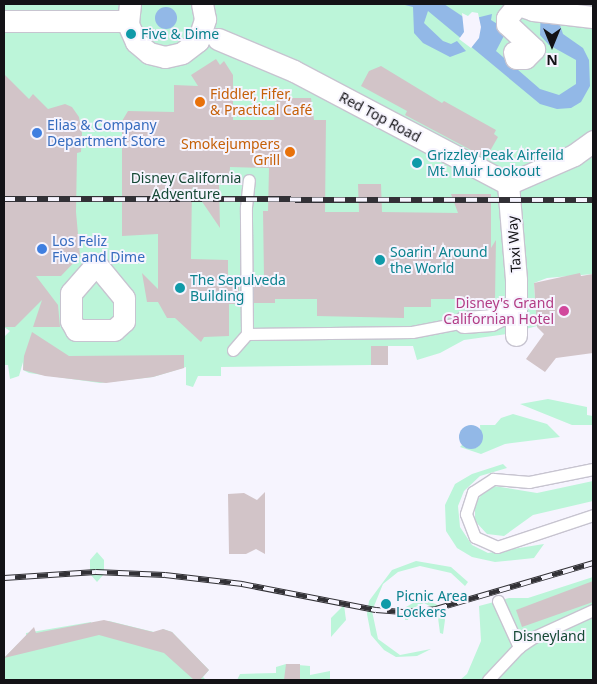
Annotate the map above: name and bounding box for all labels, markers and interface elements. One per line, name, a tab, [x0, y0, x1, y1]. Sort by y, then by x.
north arrow	[527, 20, 577, 70]
place label: Five & Dime	[141, 26, 219, 42]
marker: Five & Dime	[125, 28, 137, 40]
text: N	[546, 51, 558, 70]
place label: Fiddler, Fifer, & Practical Café	[210, 86, 312, 118]
street label: Red Top Road	[336, 88, 424, 146]
marker: Fiddler, Fifer, & Practical Café	[194, 96, 206, 108]
place label: Elias & Company Department Store	[47, 117, 165, 150]
marker: Elias & Company Department Store	[31, 127, 43, 139]
place label: Smokejumpers Grill	[181, 136, 280, 168]
marker: Smokejumpers Grill	[284, 146, 296, 158]
place label: Grizzley Peak Airfeild Mt. Muir Lookout	[427, 147, 564, 180]
marker: Grizzley Peak Airfeild Mt. Muir Lookout	[411, 157, 423, 169]
park label: Disney California Adventure	[131, 170, 241, 202]
street label: Taxi Way	[504, 215, 524, 273]
place label: Los Feliz Five and Dime	[52, 233, 145, 266]
marker: Los Feliz Five and Dime	[36, 243, 48, 255]
place label: Soarin' Around the World	[390, 244, 488, 276]
marker: Soarin' Around the World	[374, 254, 386, 266]
place label: The Sepulveda Building	[190, 272, 286, 304]
marker: The Sepulveda Building	[174, 282, 186, 294]
place label: Disney's Grand Californian Hotel	[443, 295, 554, 328]
marker: Disney's Grand Californian Hotel	[558, 305, 570, 317]
place label: Picnic Area Lockers	[396, 588, 468, 620]
marker: Picnic Area Lockers	[380, 598, 392, 610]
park label: Disneyland	[513, 628, 585, 644]

